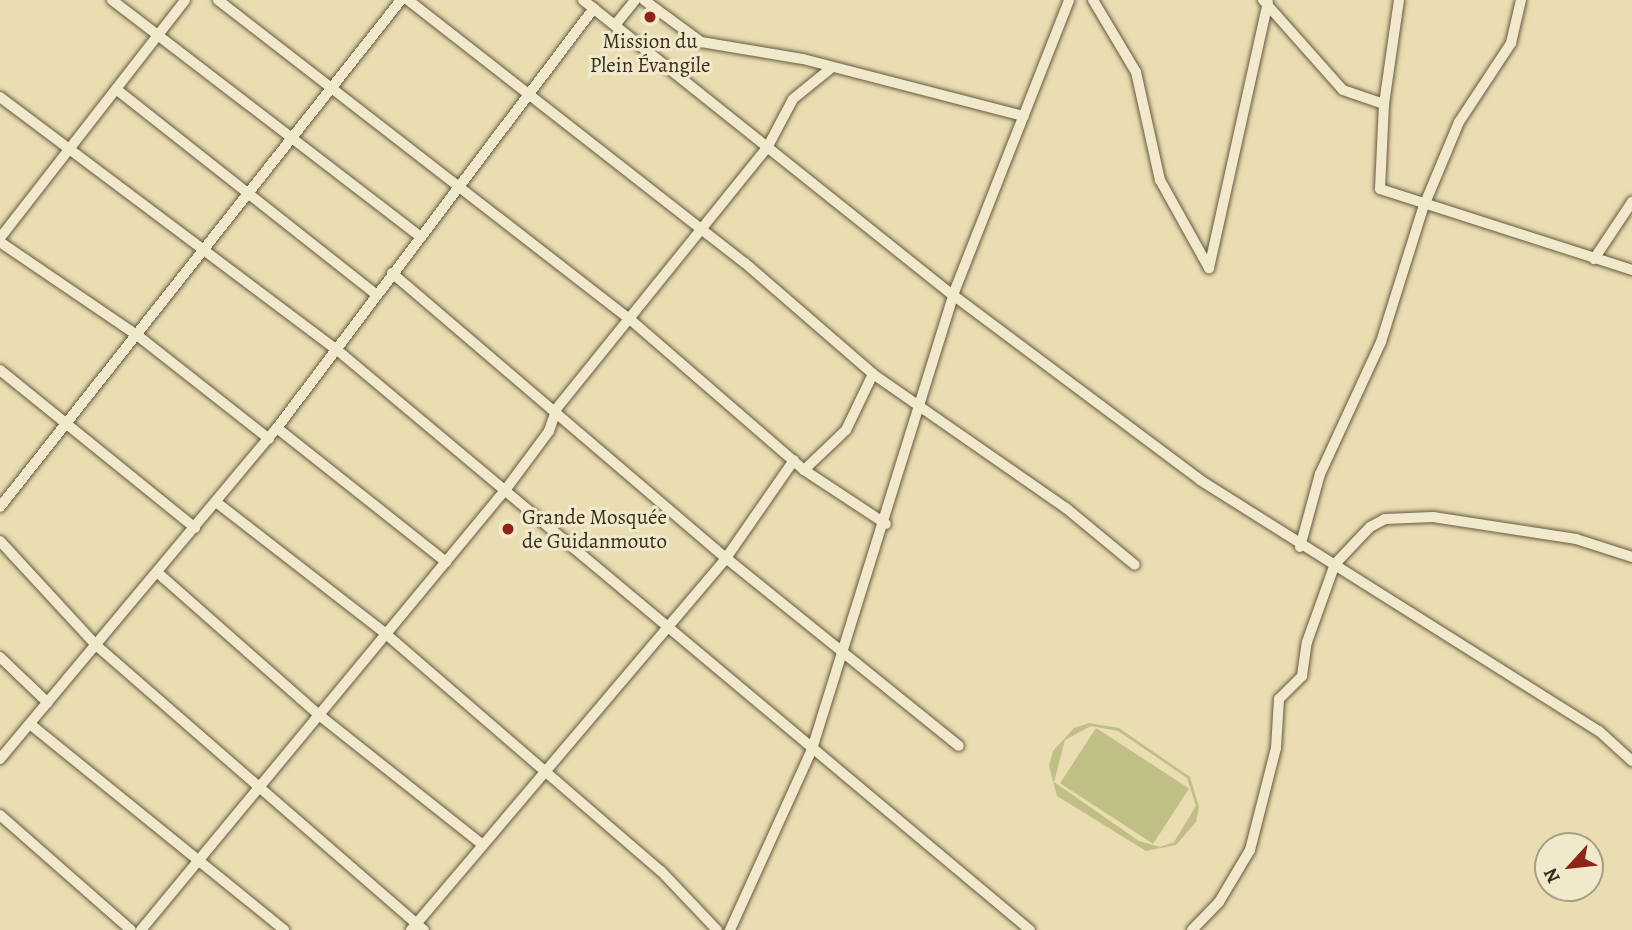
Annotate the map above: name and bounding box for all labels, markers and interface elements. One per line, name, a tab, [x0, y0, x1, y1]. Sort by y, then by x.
marker: Mission du Plein Évangile	[642, 9, 658, 25]
place label: Mission du Plein Évangile	[590, 28, 710, 78]
place label: Grande Mosquée de Guidanmouto	[522, 504, 667, 554]
marker: Grande Mosquée de Guidanmouto	[500, 521, 516, 537]
north arrow	[1534, 832, 1604, 902]
text: N	[1537, 864, 1567, 888]

